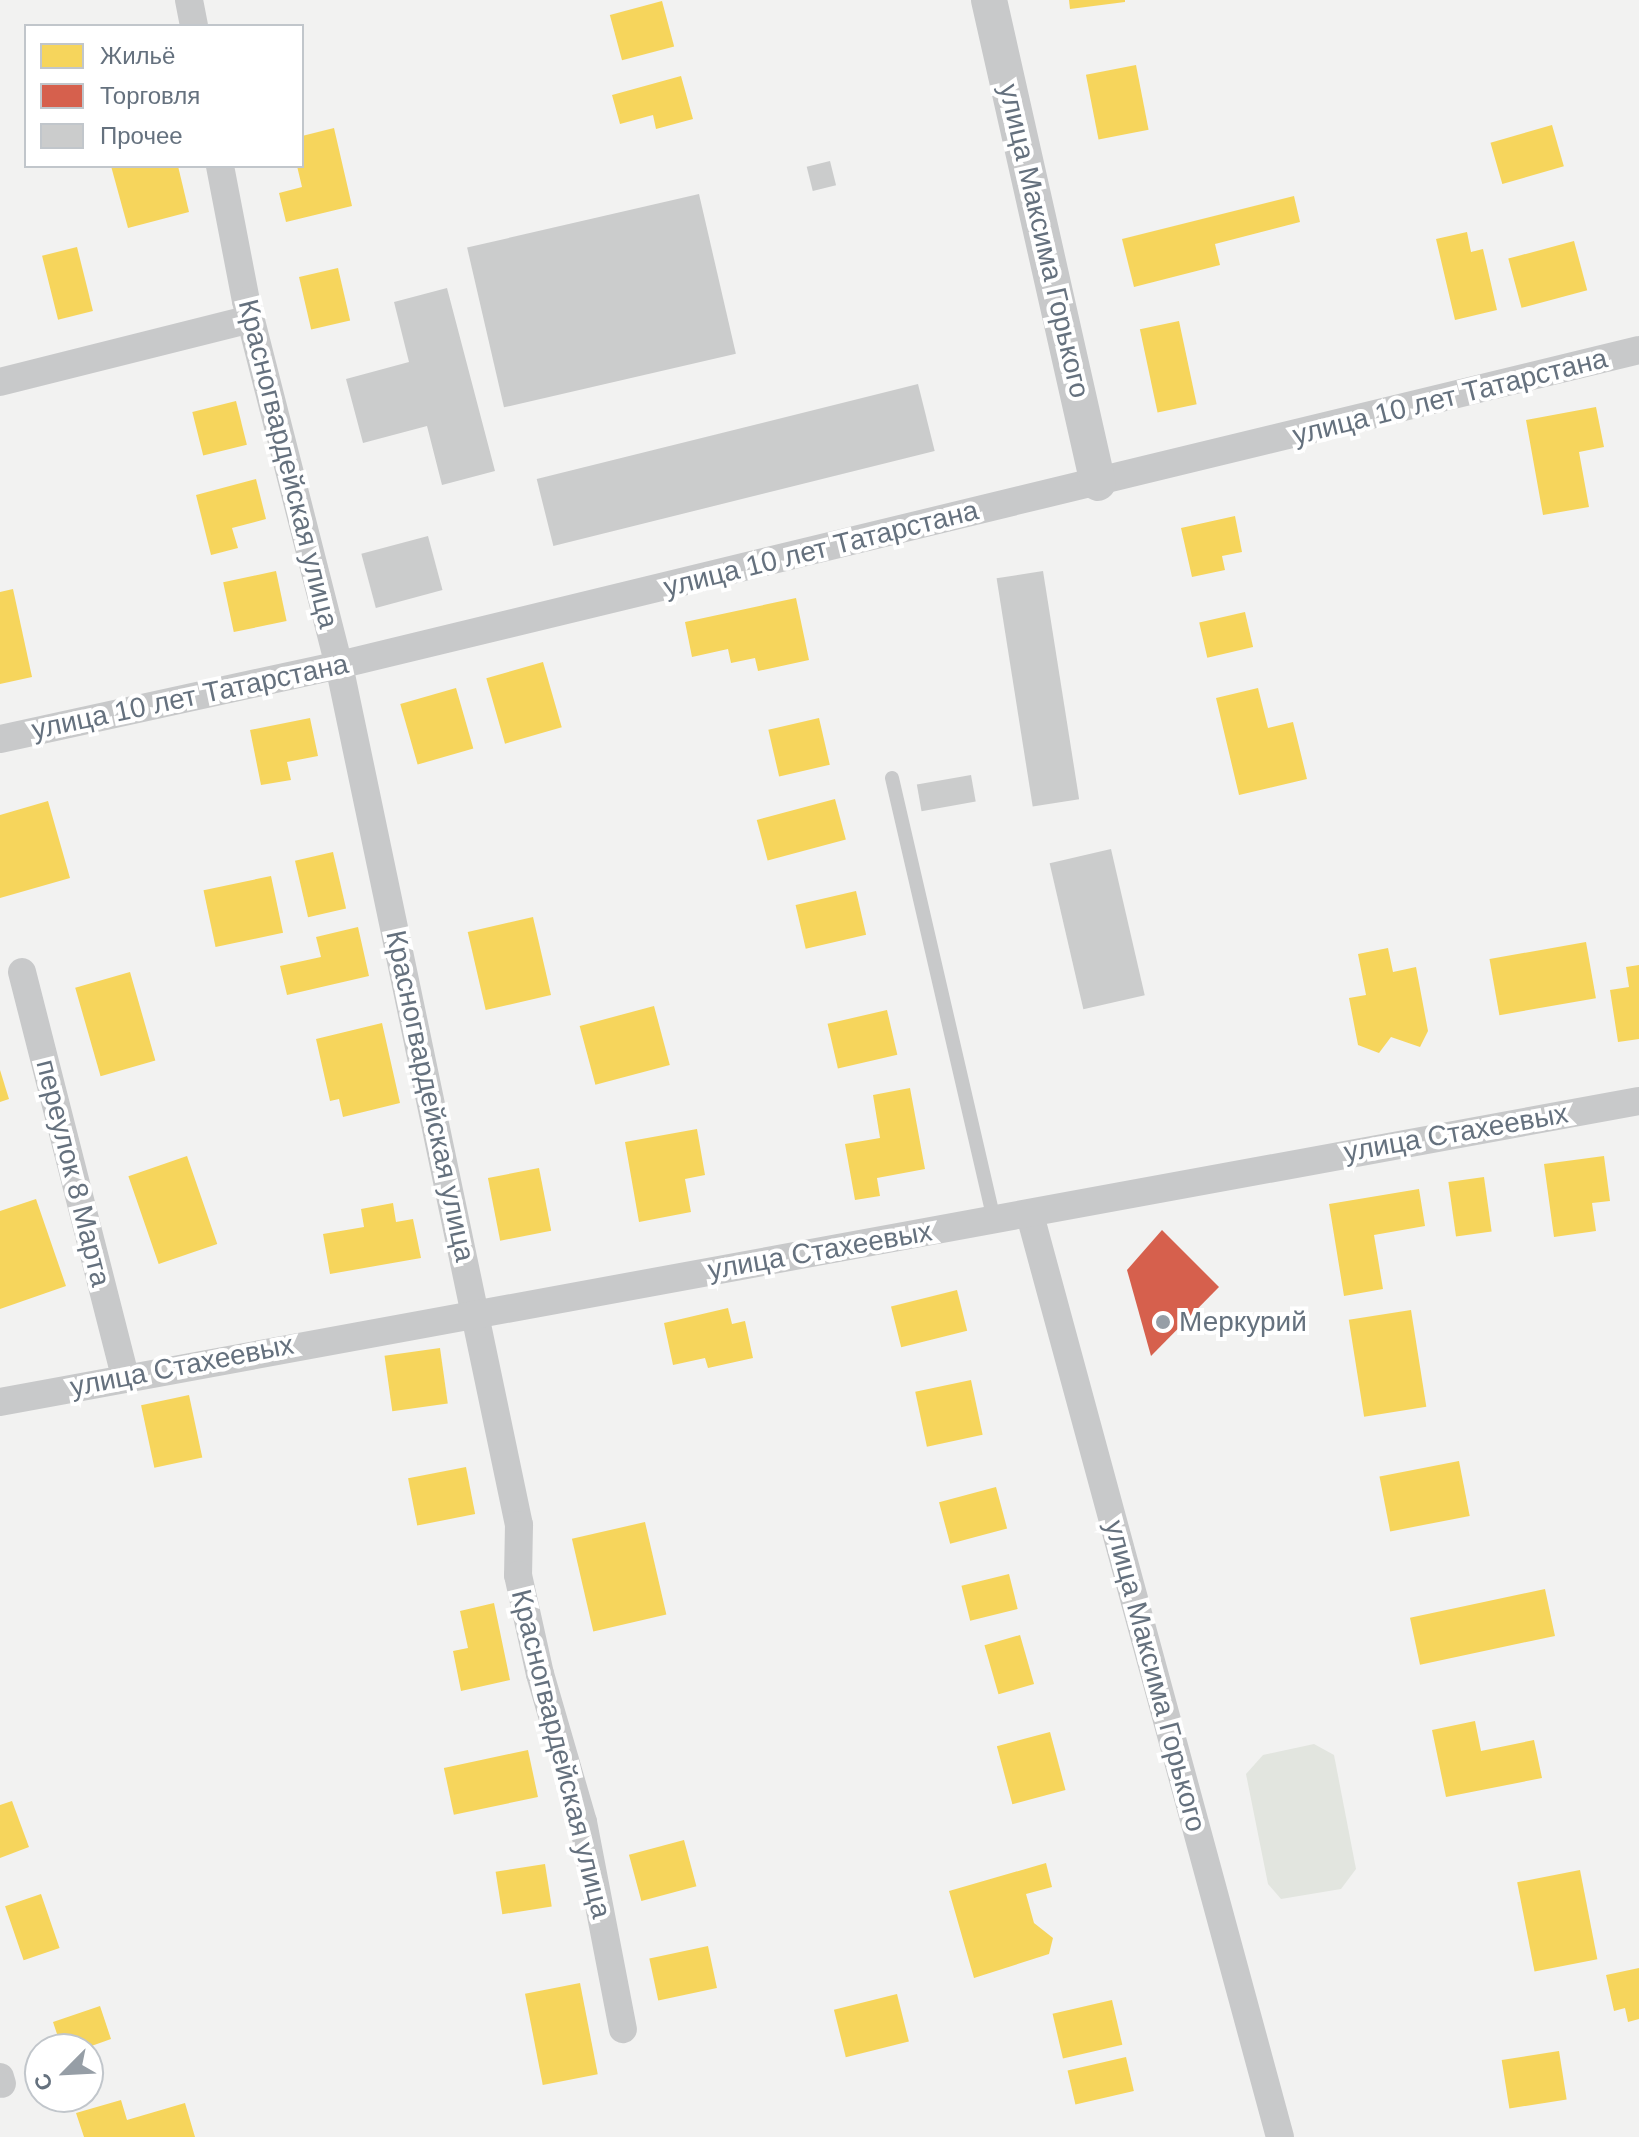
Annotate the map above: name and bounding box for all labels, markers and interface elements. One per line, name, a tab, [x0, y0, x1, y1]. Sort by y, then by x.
legend	[24, 24, 304, 168]
text: Жильё	[100, 42, 175, 69]
street label: улица Максима Горького	[992, 81, 1096, 401]
text: Торговля	[100, 82, 200, 109]
text: Прочее	[100, 122, 183, 149]
street label: Красногвардейская улица	[231, 296, 345, 632]
street label: улица 10 лет Татарстана	[1289, 342, 1611, 452]
street label: улица 10 лет Татарстана	[660, 494, 982, 604]
street label: улица 10 лет Татарстана	[29, 647, 351, 747]
street label: Красногвардейская улица	[378, 927, 482, 1265]
street label: переулок 8 Марта	[29, 1056, 117, 1290]
street label: улица Стахеевых	[1341, 1097, 1571, 1169]
street label: улица Стахеевых	[705, 1215, 935, 1287]
place label: Меркурий	[1179, 1305, 1307, 1339]
marker: Меркурий	[1154, 1313, 1172, 1331]
street label: улица Стахеевых	[67, 1328, 297, 1404]
street label: улица Максима Горького	[1097, 1517, 1213, 1835]
street label: Красногвардейская улица	[504, 1586, 618, 1922]
north arrow	[24, 2033, 104, 2113]
text: С	[29, 2070, 58, 2095]

